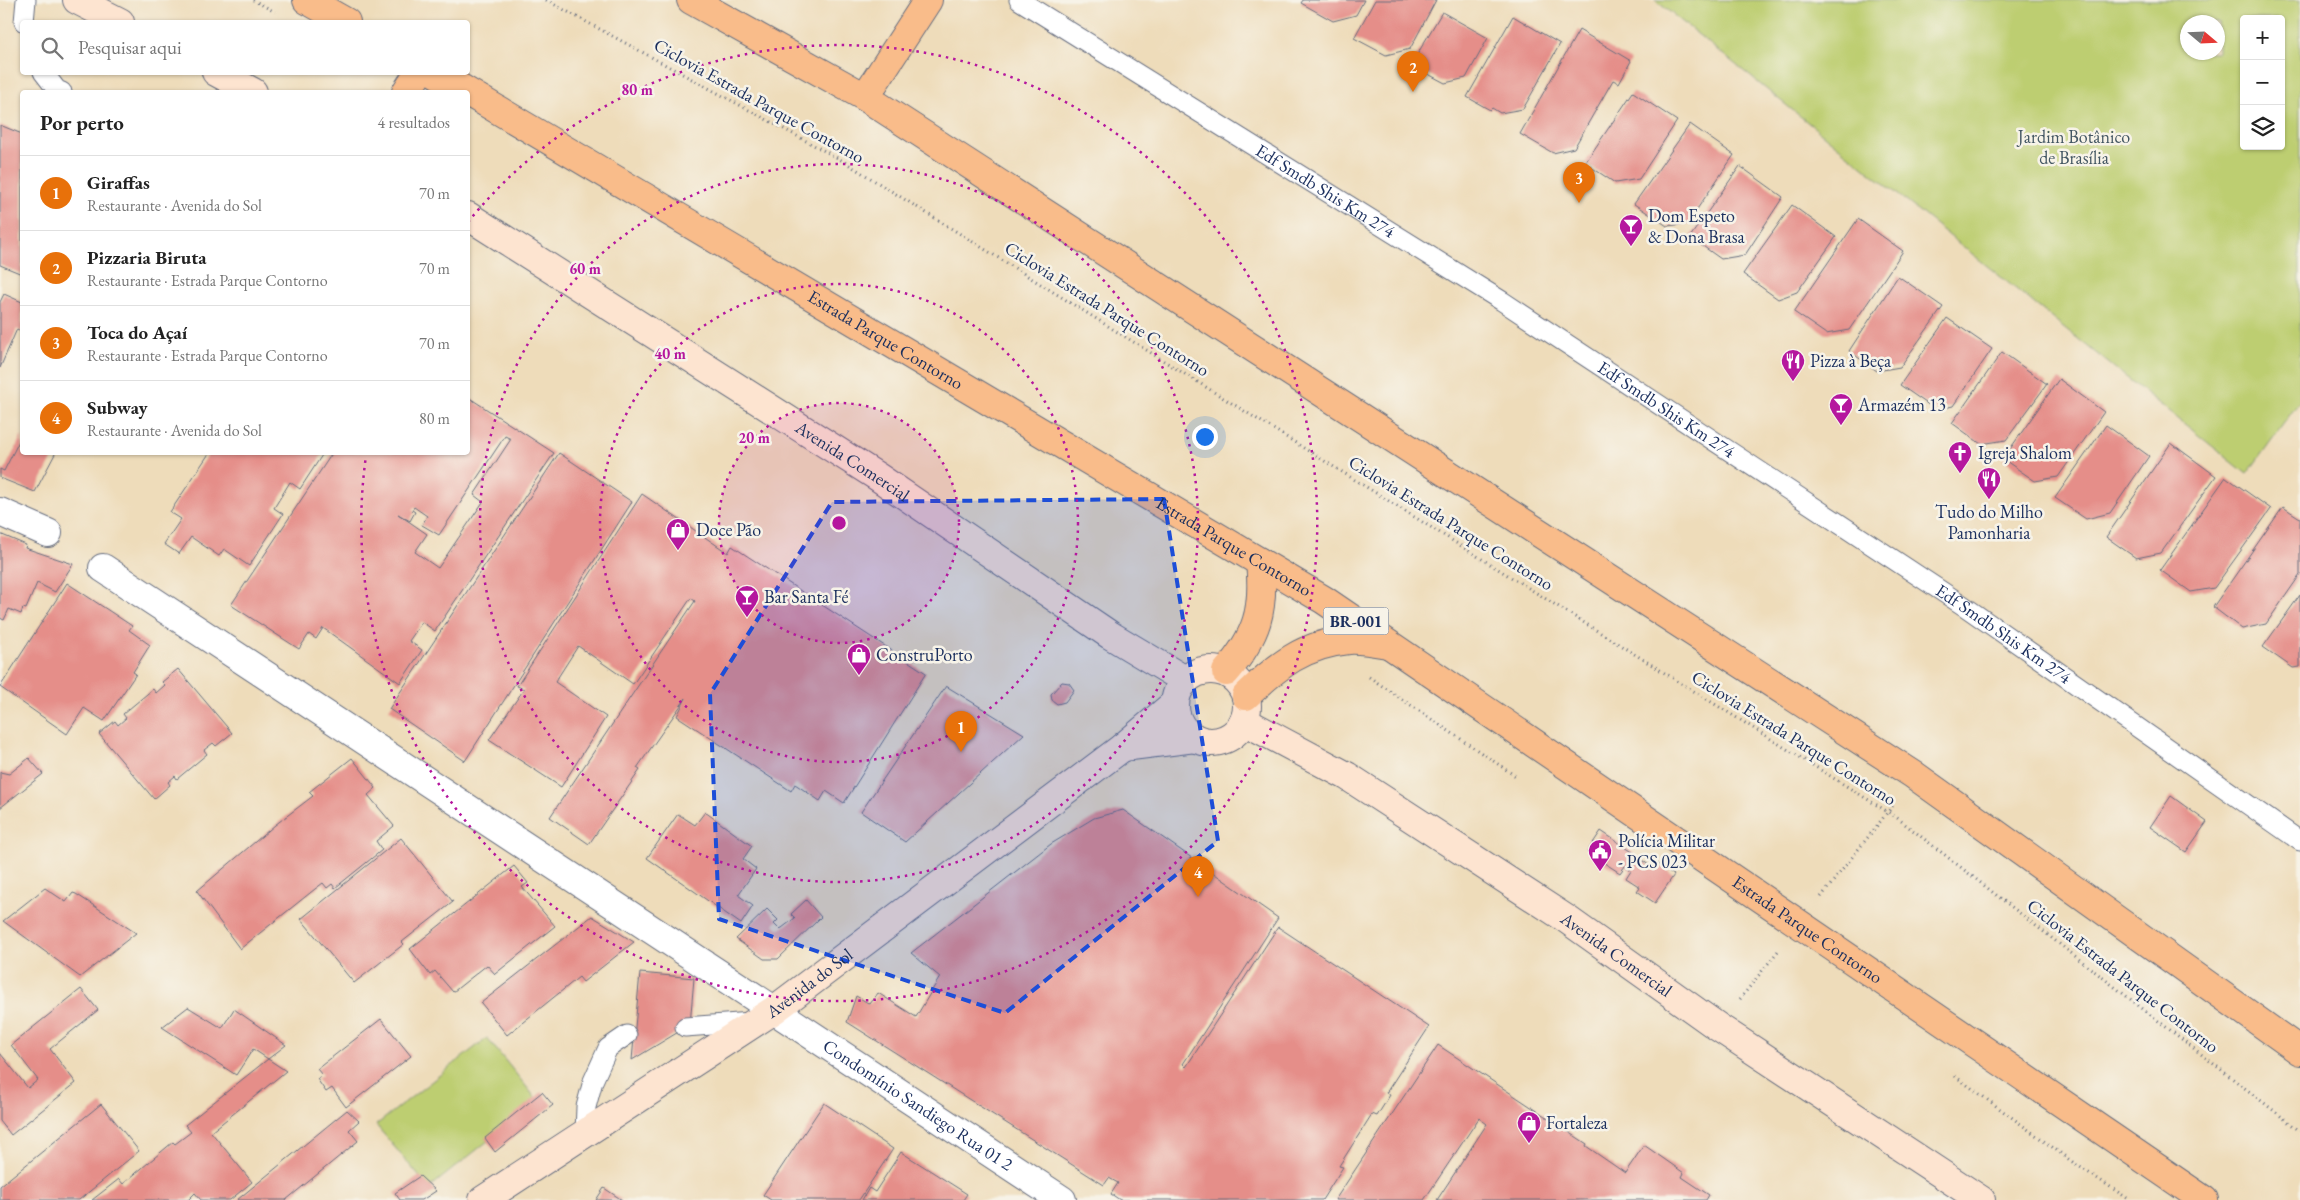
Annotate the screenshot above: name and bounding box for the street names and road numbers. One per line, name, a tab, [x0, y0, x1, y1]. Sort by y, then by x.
street label: Ciclovia Estrada Parque Contorno	[650, 33, 869, 168]
street label: Edf Smdb Shis Km 274	[1252, 138, 1400, 243]
street label: Ciclovia Estrada Parque Contorno	[1001, 236, 1214, 381]
street label: Estrada Parque Contorno	[804, 284, 968, 394]
street label: Edf Smdb Shis Km 274	[1594, 355, 1740, 463]
street label: Avenida Comercial	[790, 415, 914, 506]
street label: Ciclovia Estrada Parque Contorno	[1345, 450, 1558, 595]
street label: Estrada Parque Contorno	[1152, 491, 1316, 601]
street label: Edf Smdb Shis Km 274	[1932, 579, 2076, 689]
road number: BR-001	[1324, 608, 1388, 634]
street label: Ciclovia Estrada Parque Contorno	[1688, 665, 1901, 810]
street label: Estrada Parque Contorno	[1728, 870, 1887, 989]
street label: Ciclovia Estrada Parque Contorno	[2023, 894, 2224, 1058]
street label: Avenida Comercial	[1556, 906, 1677, 1002]
street label: Avenida do Sol	[761, 943, 857, 1023]
street label: Condomínio Sandiego Rua 01 2	[819, 1034, 1018, 1176]

